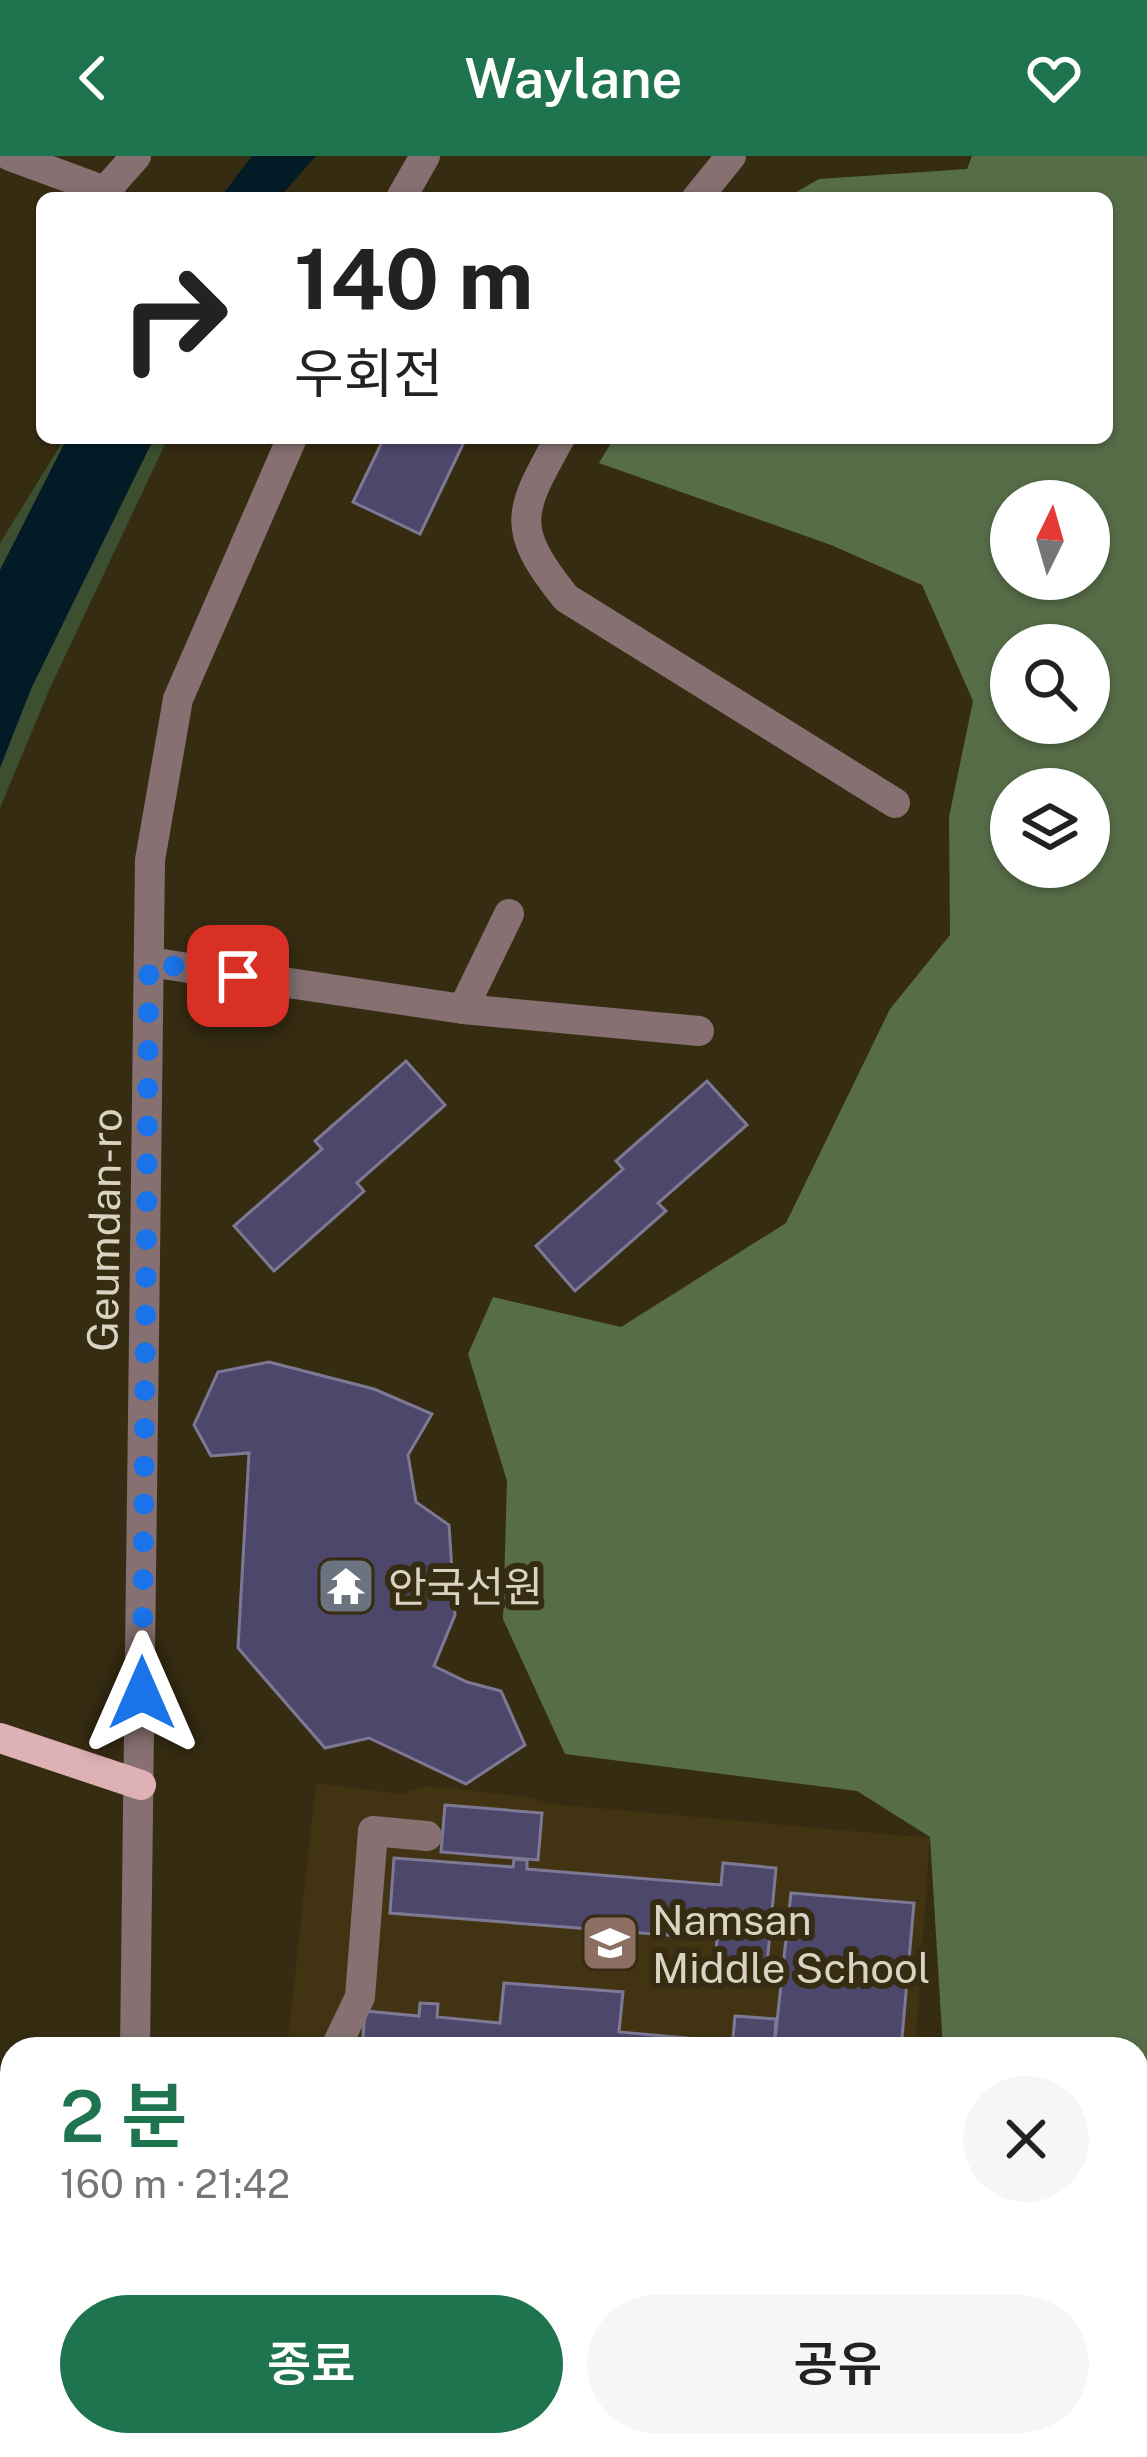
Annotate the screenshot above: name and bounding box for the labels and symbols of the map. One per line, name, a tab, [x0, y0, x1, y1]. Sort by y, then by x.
north arrow	[990, 480, 1110, 600]
pin	[187, 925, 289, 1027]
street label: Geumdan-ro	[77, 1108, 131, 1352]
temple icon: 안국선원	[315, 1555, 377, 1617]
place label: 안국선원	[388, 1562, 543, 1611]
position arrow	[79, 1630, 205, 1756]
place label: Namsan Middle School	[652, 1895, 931, 1992]
school or university icon: Namsan Middle School	[579, 1912, 641, 1974]

